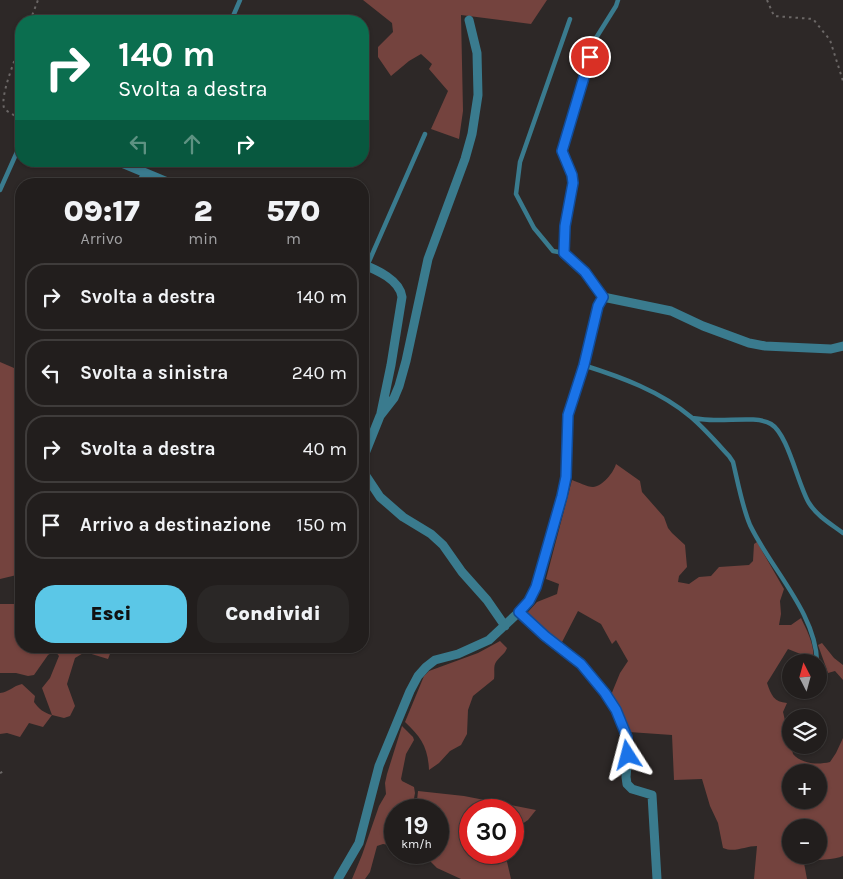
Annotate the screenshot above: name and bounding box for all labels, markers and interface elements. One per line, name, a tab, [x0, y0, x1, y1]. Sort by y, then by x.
text: 140 m	[118, 34, 216, 75]
icon: right	[35, 35, 100, 100]
pin	[569, 36, 611, 78]
icon: arrive	[576, 43, 604, 71]
text: Svolta a destra	[118, 76, 268, 102]
icon: left	[125, 130, 153, 158]
icon: ahead	[178, 130, 206, 158]
icon: right	[231, 130, 259, 158]
text: 09:17	[64, 193, 140, 229]
text: 2	[194, 193, 213, 229]
text: 570	[266, 193, 320, 229]
text: Arrivo	[81, 229, 123, 248]
text: min	[188, 229, 218, 248]
text: m	[286, 229, 301, 248]
icon: right	[37, 283, 65, 311]
text: Svolta a destra	[80, 286, 216, 308]
text: 140 m	[297, 286, 347, 308]
icon: left	[37, 359, 65, 387]
text: Svolta a sinistra	[80, 362, 228, 384]
text: 240 m	[292, 362, 347, 384]
icon: right	[37, 435, 65, 463]
text: Svolta a destra	[80, 438, 216, 460]
text: 40 m	[303, 438, 347, 460]
icon: arrive	[37, 511, 65, 539]
text: Arrivo a destinazione	[80, 514, 271, 536]
text: 150 m	[296, 514, 347, 536]
button: Esci	[35, 585, 187, 643]
button: Condividi	[197, 585, 349, 643]
north arrow	[782, 654, 828, 699]
map controls	[782, 654, 827, 864]
button: layers	[782, 709, 827, 754]
position arrow	[601, 728, 653, 780]
button: +	[782, 764, 827, 809]
speed limit sign: 30	[459, 799, 524, 864]
text: 19	[404, 811, 429, 840]
button: −	[782, 819, 827, 864]
text: km/h	[401, 837, 432, 851]

